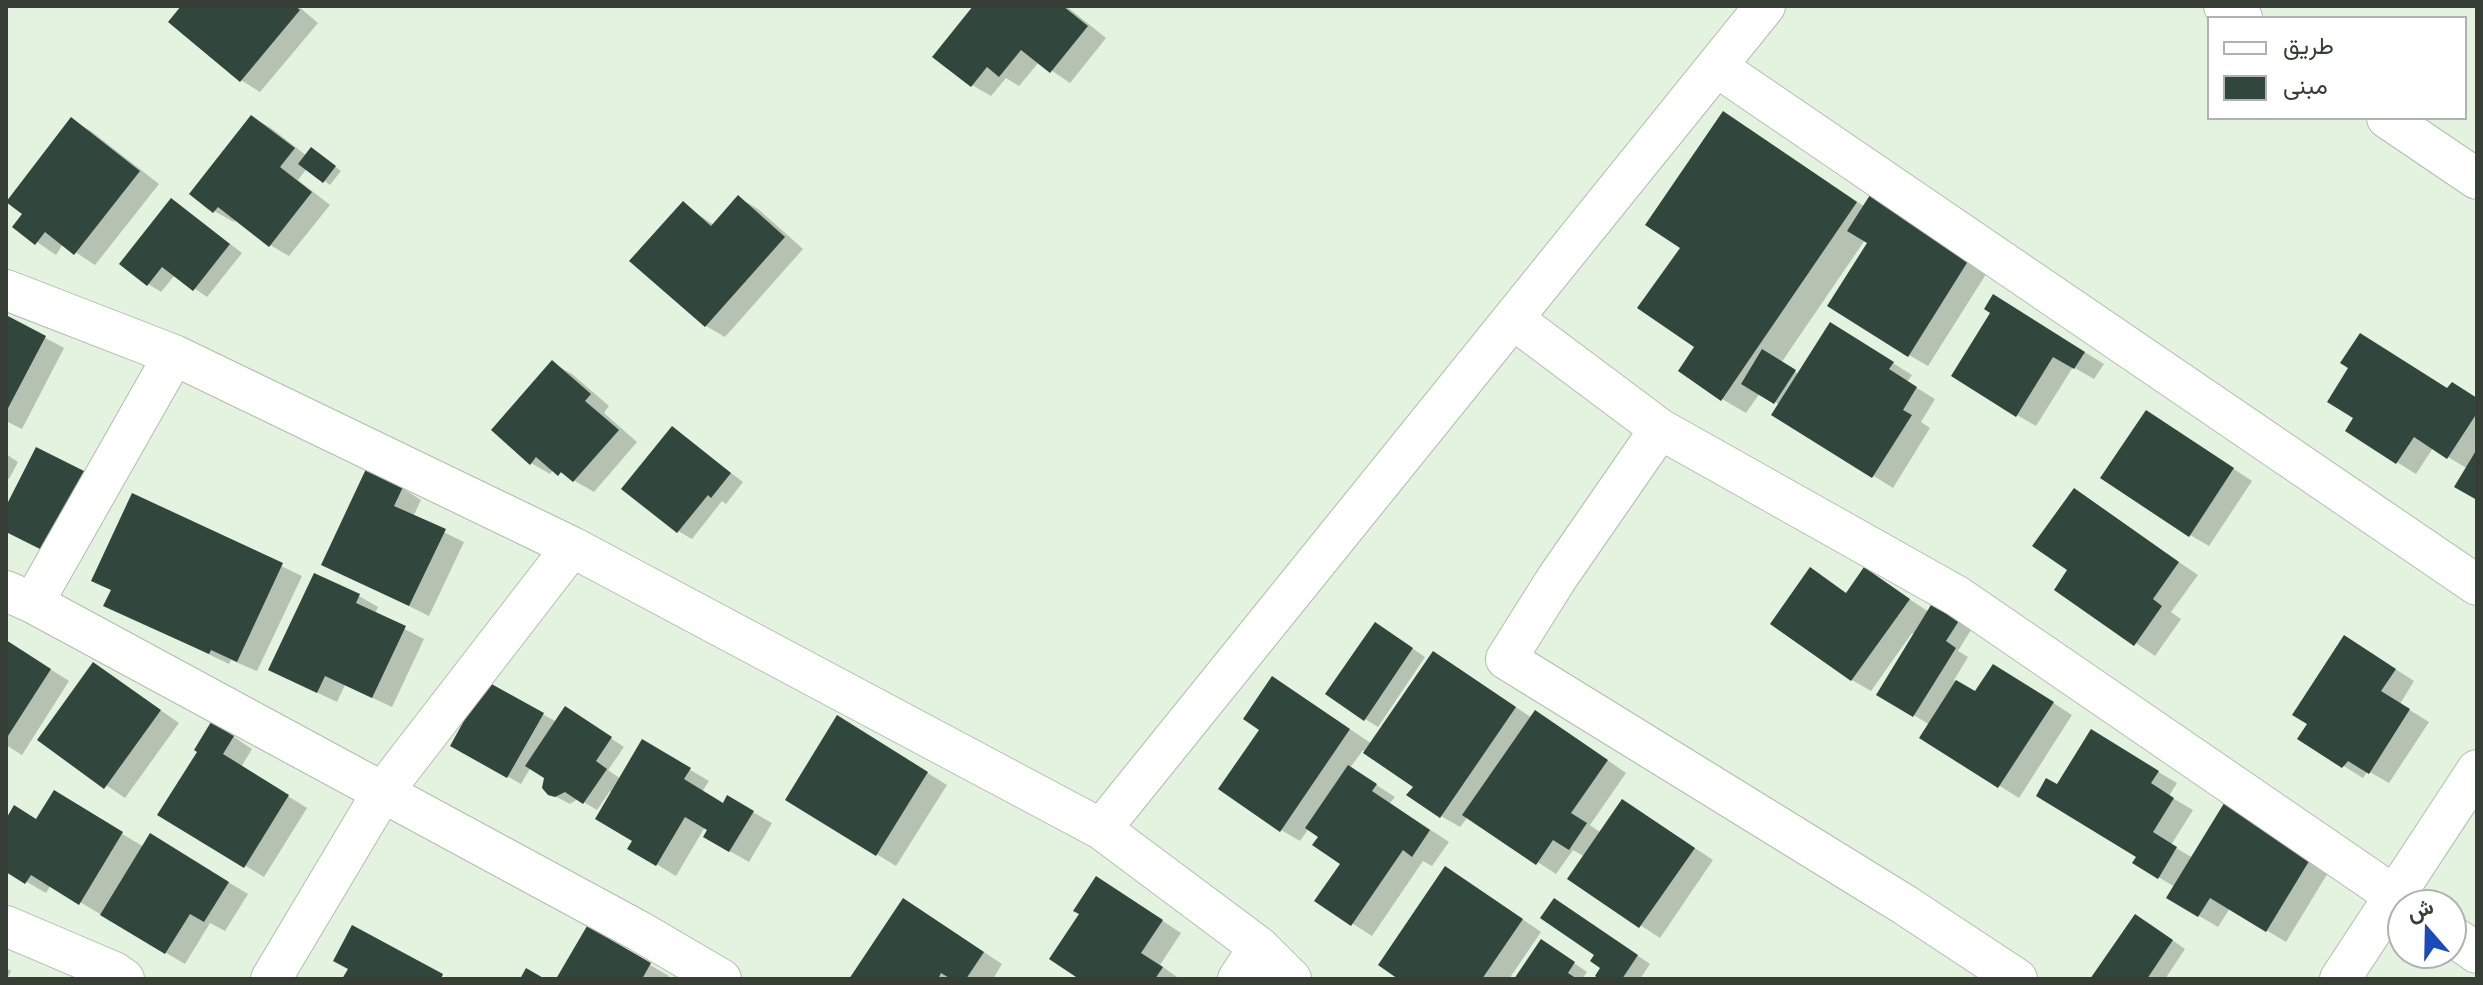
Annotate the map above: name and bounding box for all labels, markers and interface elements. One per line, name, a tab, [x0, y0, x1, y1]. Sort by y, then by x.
legend	[2207, 16, 2467, 120]
text: طريق	[2283, 30, 2334, 59]
text: مبنى	[2283, 70, 2328, 99]
north arrow	[2387, 889, 2467, 969]
text: ش	[2403, 892, 2436, 925]

